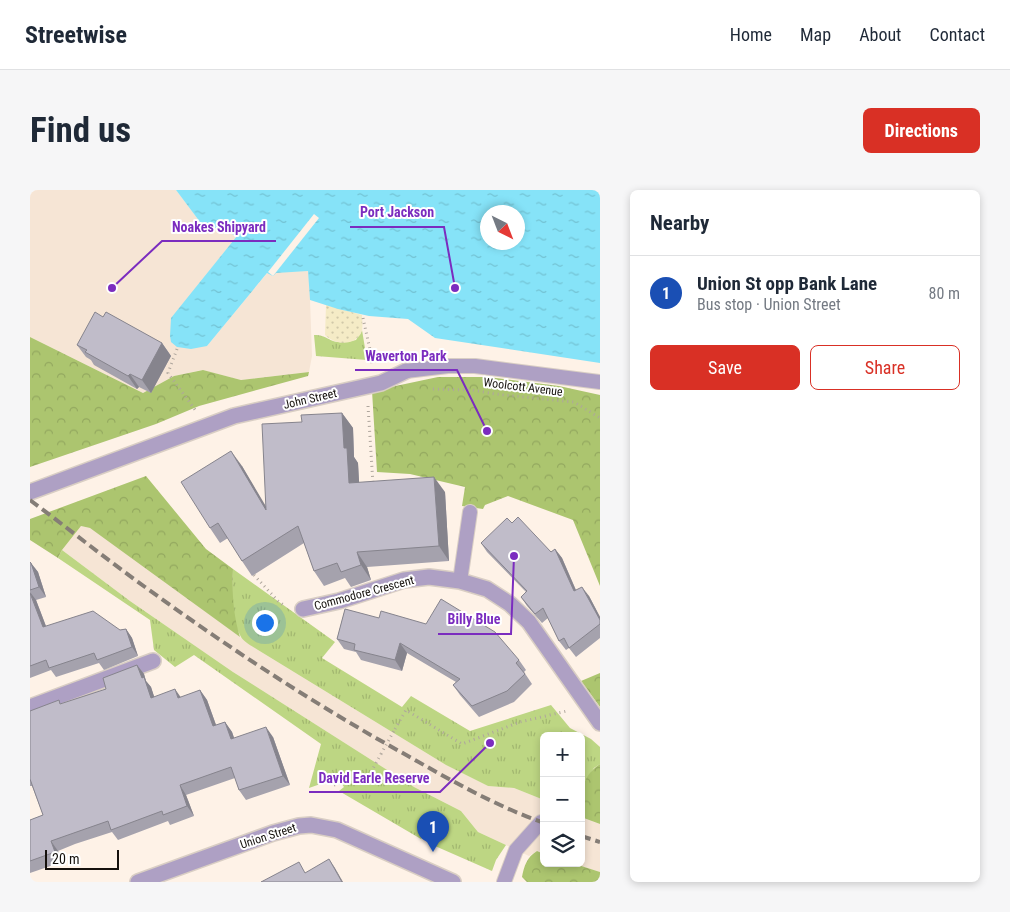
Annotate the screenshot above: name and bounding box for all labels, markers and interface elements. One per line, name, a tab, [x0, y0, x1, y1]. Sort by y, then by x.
text: Streetwise	[25, 21, 127, 49]
text: Home	[730, 24, 772, 45]
text: Map	[800, 24, 831, 45]
text: About	[859, 24, 901, 45]
text: Contact	[929, 24, 985, 45]
button: Directions	[863, 108, 980, 153]
text: Find us	[30, 110, 131, 151]
callout: Port Jackson	[350, 198, 444, 227]
text: Port Jackson	[360, 204, 434, 220]
north arrow	[480, 205, 525, 250]
text: Nearby	[650, 211, 709, 235]
callout: Noakes Shipyard	[162, 212, 276, 241]
text: Noakes Shipyard	[172, 219, 266, 235]
text: Union St opp Bank Lane	[697, 272, 877, 295]
text: 1	[662, 284, 670, 303]
text: 80 m	[928, 284, 960, 303]
text: Bus stop · Union Street	[697, 295, 841, 314]
callout: Waverton Park	[355, 341, 457, 370]
button: Save	[650, 345, 800, 390]
button: Share	[810, 345, 960, 390]
text: Waverton Park	[365, 348, 447, 364]
street label: Woolcott Avenue	[483, 375, 564, 399]
street label: John Street	[282, 386, 338, 412]
street label: Commodore Crescent	[313, 573, 416, 613]
callout: Billy Blue	[438, 605, 511, 634]
your location	[252, 610, 278, 636]
text: Billy Blue	[448, 611, 501, 627]
map controls	[540, 732, 585, 867]
button: +	[540, 732, 585, 777]
callout: David Earle Reserve	[309, 763, 440, 792]
text: David Earle Reserve	[318, 770, 430, 786]
button: −	[540, 777, 585, 822]
pin: 1	[417, 811, 449, 852]
street label: Union Street	[238, 820, 298, 852]
button: layers	[540, 822, 585, 867]
scale bar	[45, 847, 119, 870]
text: 20 m	[52, 851, 80, 867]

